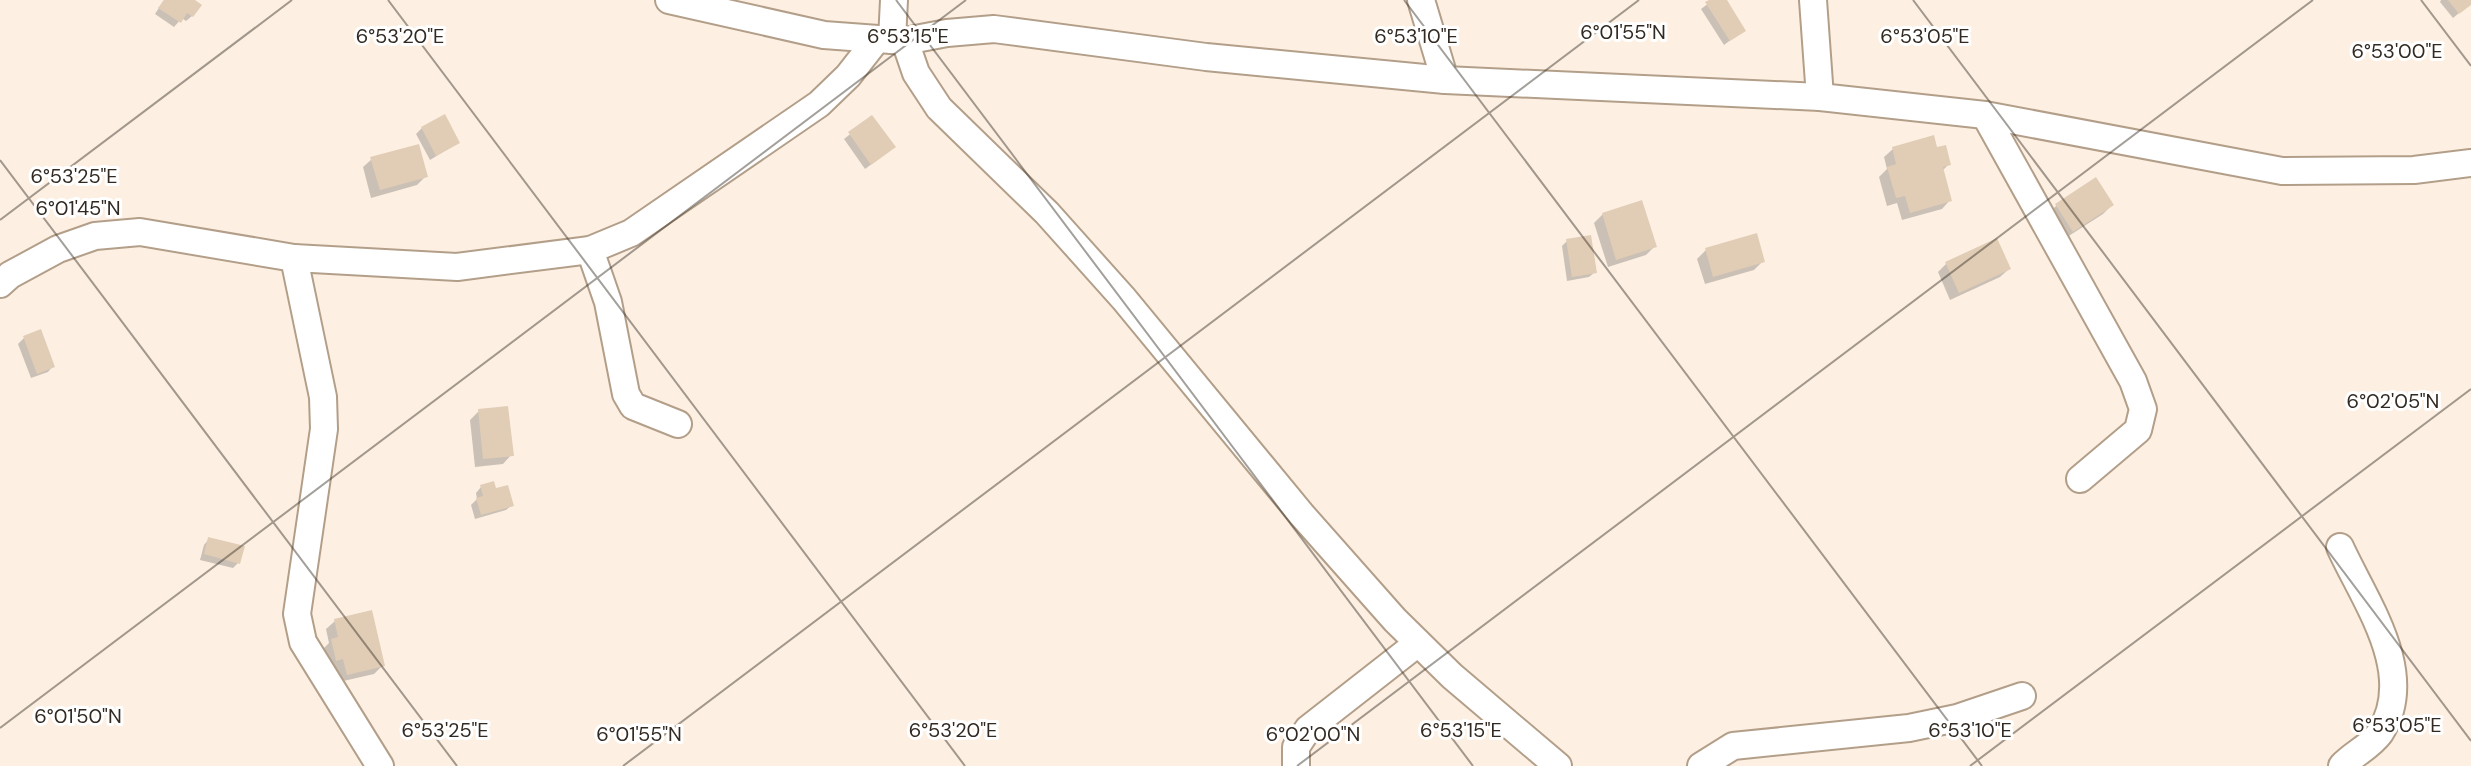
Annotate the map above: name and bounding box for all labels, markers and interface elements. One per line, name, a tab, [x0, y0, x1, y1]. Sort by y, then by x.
text: 6°01'55"N	[1580, 19, 1666, 45]
text: 6°53'20"E	[356, 23, 444, 49]
text: 6°53'15"E	[867, 23, 949, 49]
text: 6°53'10"E	[1374, 23, 1458, 49]
text: 6°53'05"E	[1880, 23, 1970, 49]
text: 6°53'00"E	[2351, 38, 2443, 64]
text: 6°53'25"E	[30, 163, 118, 189]
text: 6°01'45"N	[35, 195, 121, 221]
text: 6°02'05"N	[2347, 388, 2439, 414]
text: 6°01'50"N	[34, 703, 122, 729]
text: 6°53'05"E	[2352, 712, 2442, 738]
text: 6°53'25"E	[401, 717, 489, 743]
text: 6°53'20"E	[909, 717, 997, 743]
text: 6°53'15"E	[1420, 717, 1502, 743]
text: 6°53'10"E	[1928, 717, 2012, 743]
text: 6°01'55"N	[596, 721, 682, 747]
text: 6°02'00"N	[1266, 721, 1360, 747]

